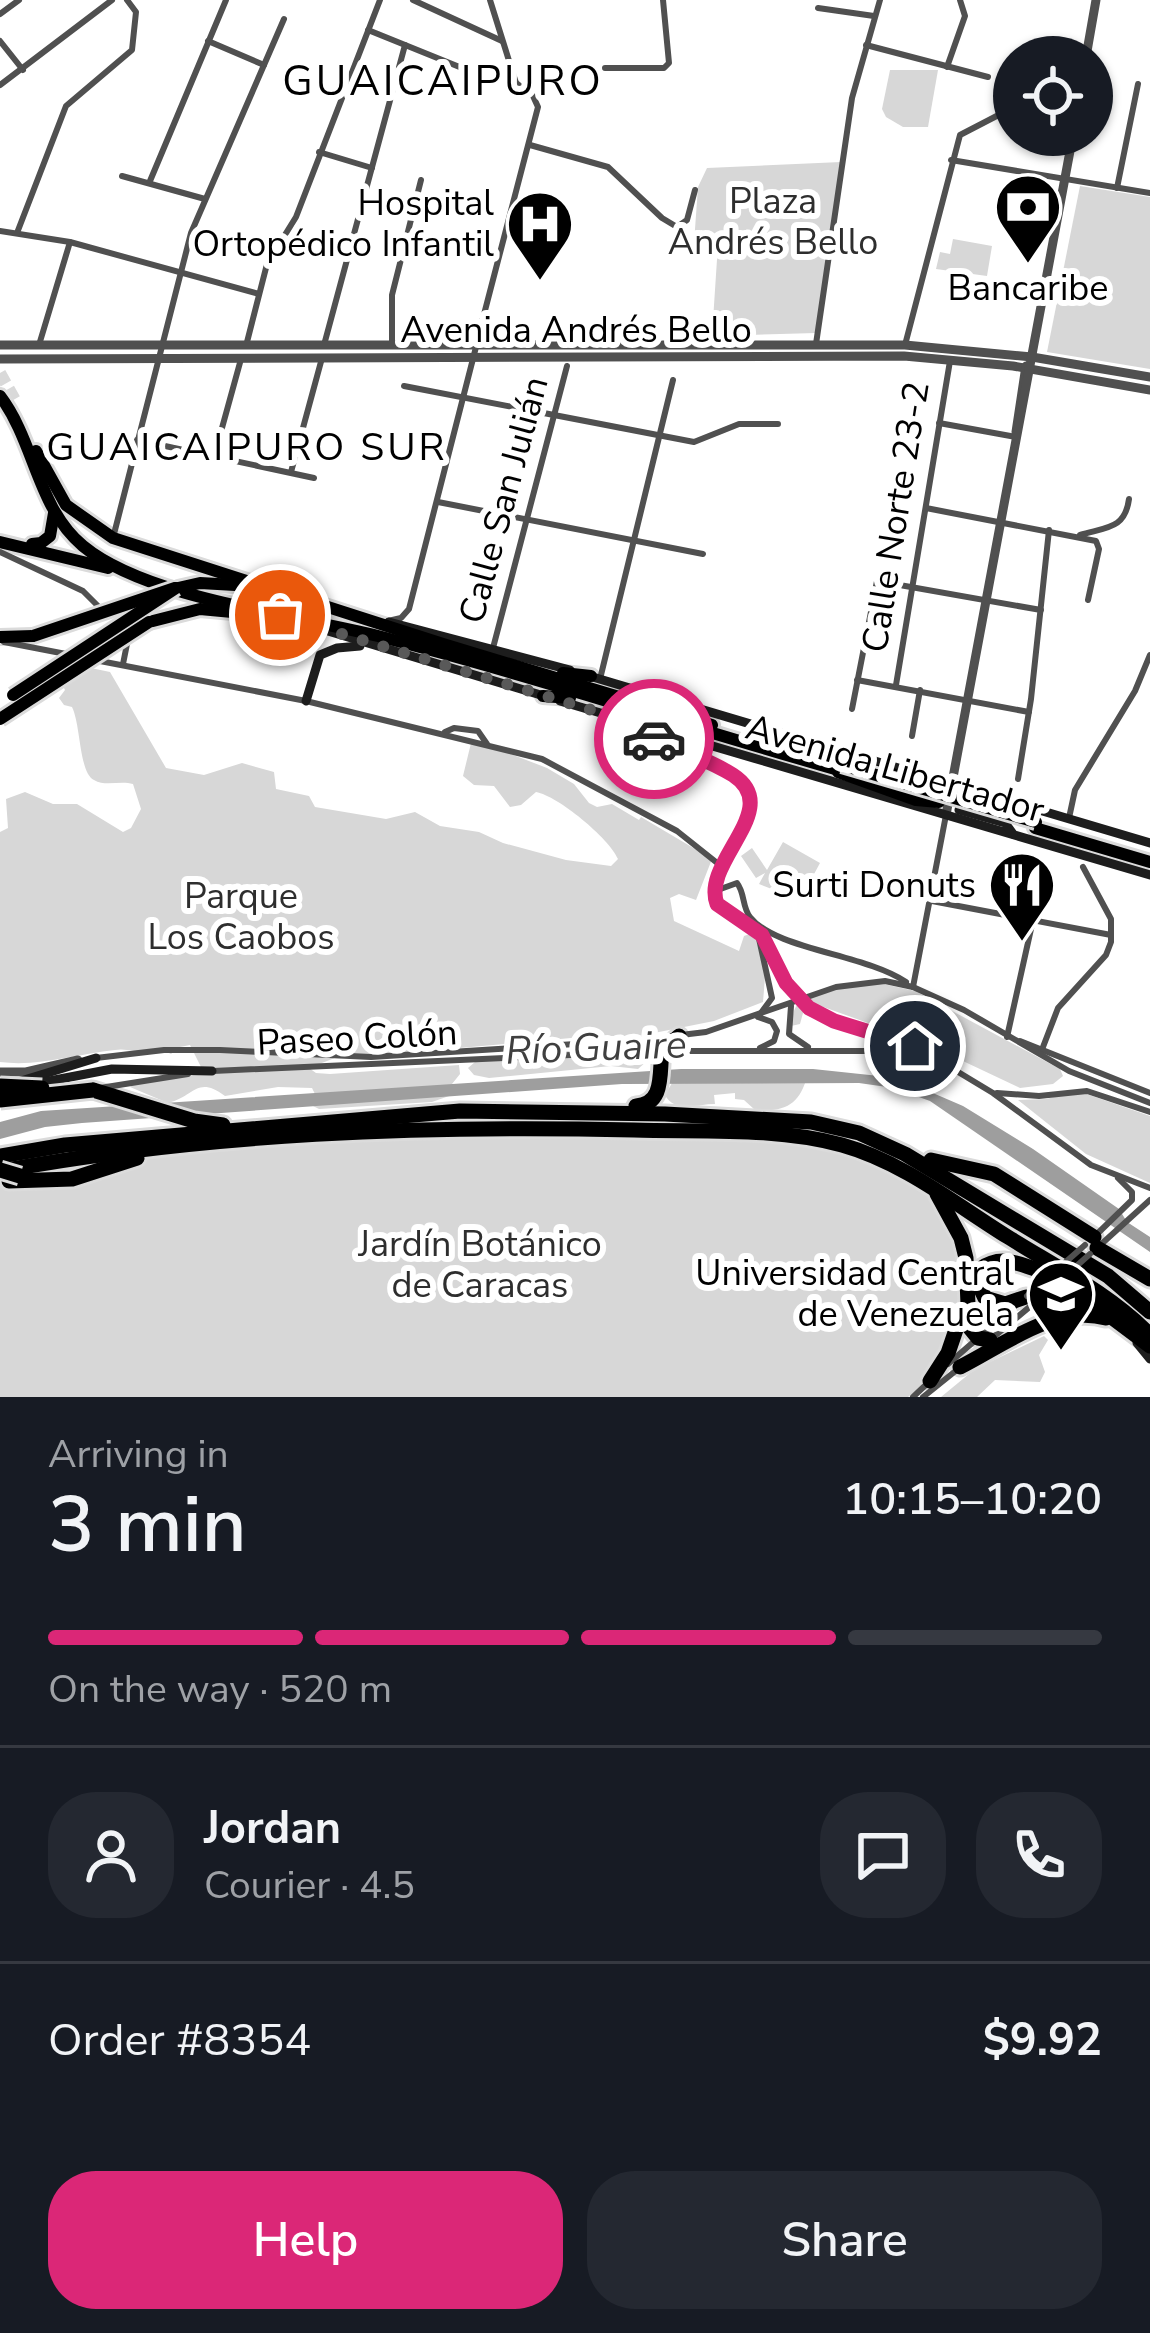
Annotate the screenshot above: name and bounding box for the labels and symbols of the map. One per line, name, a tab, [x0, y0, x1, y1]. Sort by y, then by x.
district label: GUAICAIPURO	[282, 53, 604, 110]
bank icon: Bancaribe	[993, 172, 1063, 266]
park label: Plaza Andrés Bello	[668, 177, 878, 267]
place label: Hospital Ortopédico Infantil	[192, 179, 494, 269]
hospital icon: Hospital Ortopédico Infantil	[505, 189, 575, 283]
place label: Bancaribe	[948, 264, 1108, 313]
street label: Avenida Andrés Bello	[400, 306, 752, 355]
street label: Calle San Julián	[448, 371, 560, 629]
street label: Calle Norte 23-2	[850, 378, 942, 656]
district label: GUAICAIPURO SUR	[46, 421, 448, 474]
pin	[229, 564, 331, 666]
courier	[594, 679, 714, 799]
street label: Avenida Libertador	[740, 703, 1050, 835]
restaurant icon: Surti Donuts	[987, 850, 1057, 944]
place label: Surti Donuts	[772, 861, 976, 910]
park label: Parque Los Caobos	[147, 872, 335, 962]
pin	[864, 995, 966, 1097]
street label: Paseo Colón	[256, 1008, 458, 1068]
water label: Río Guaire	[505, 1018, 687, 1078]
park label: Jardín Botánico de Caracas	[357, 1220, 602, 1310]
place label: Universidad Central de Venezuela	[695, 1249, 1014, 1339]
school or university icon: Universidad Central de Venezuela	[1026, 1259, 1096, 1353]

